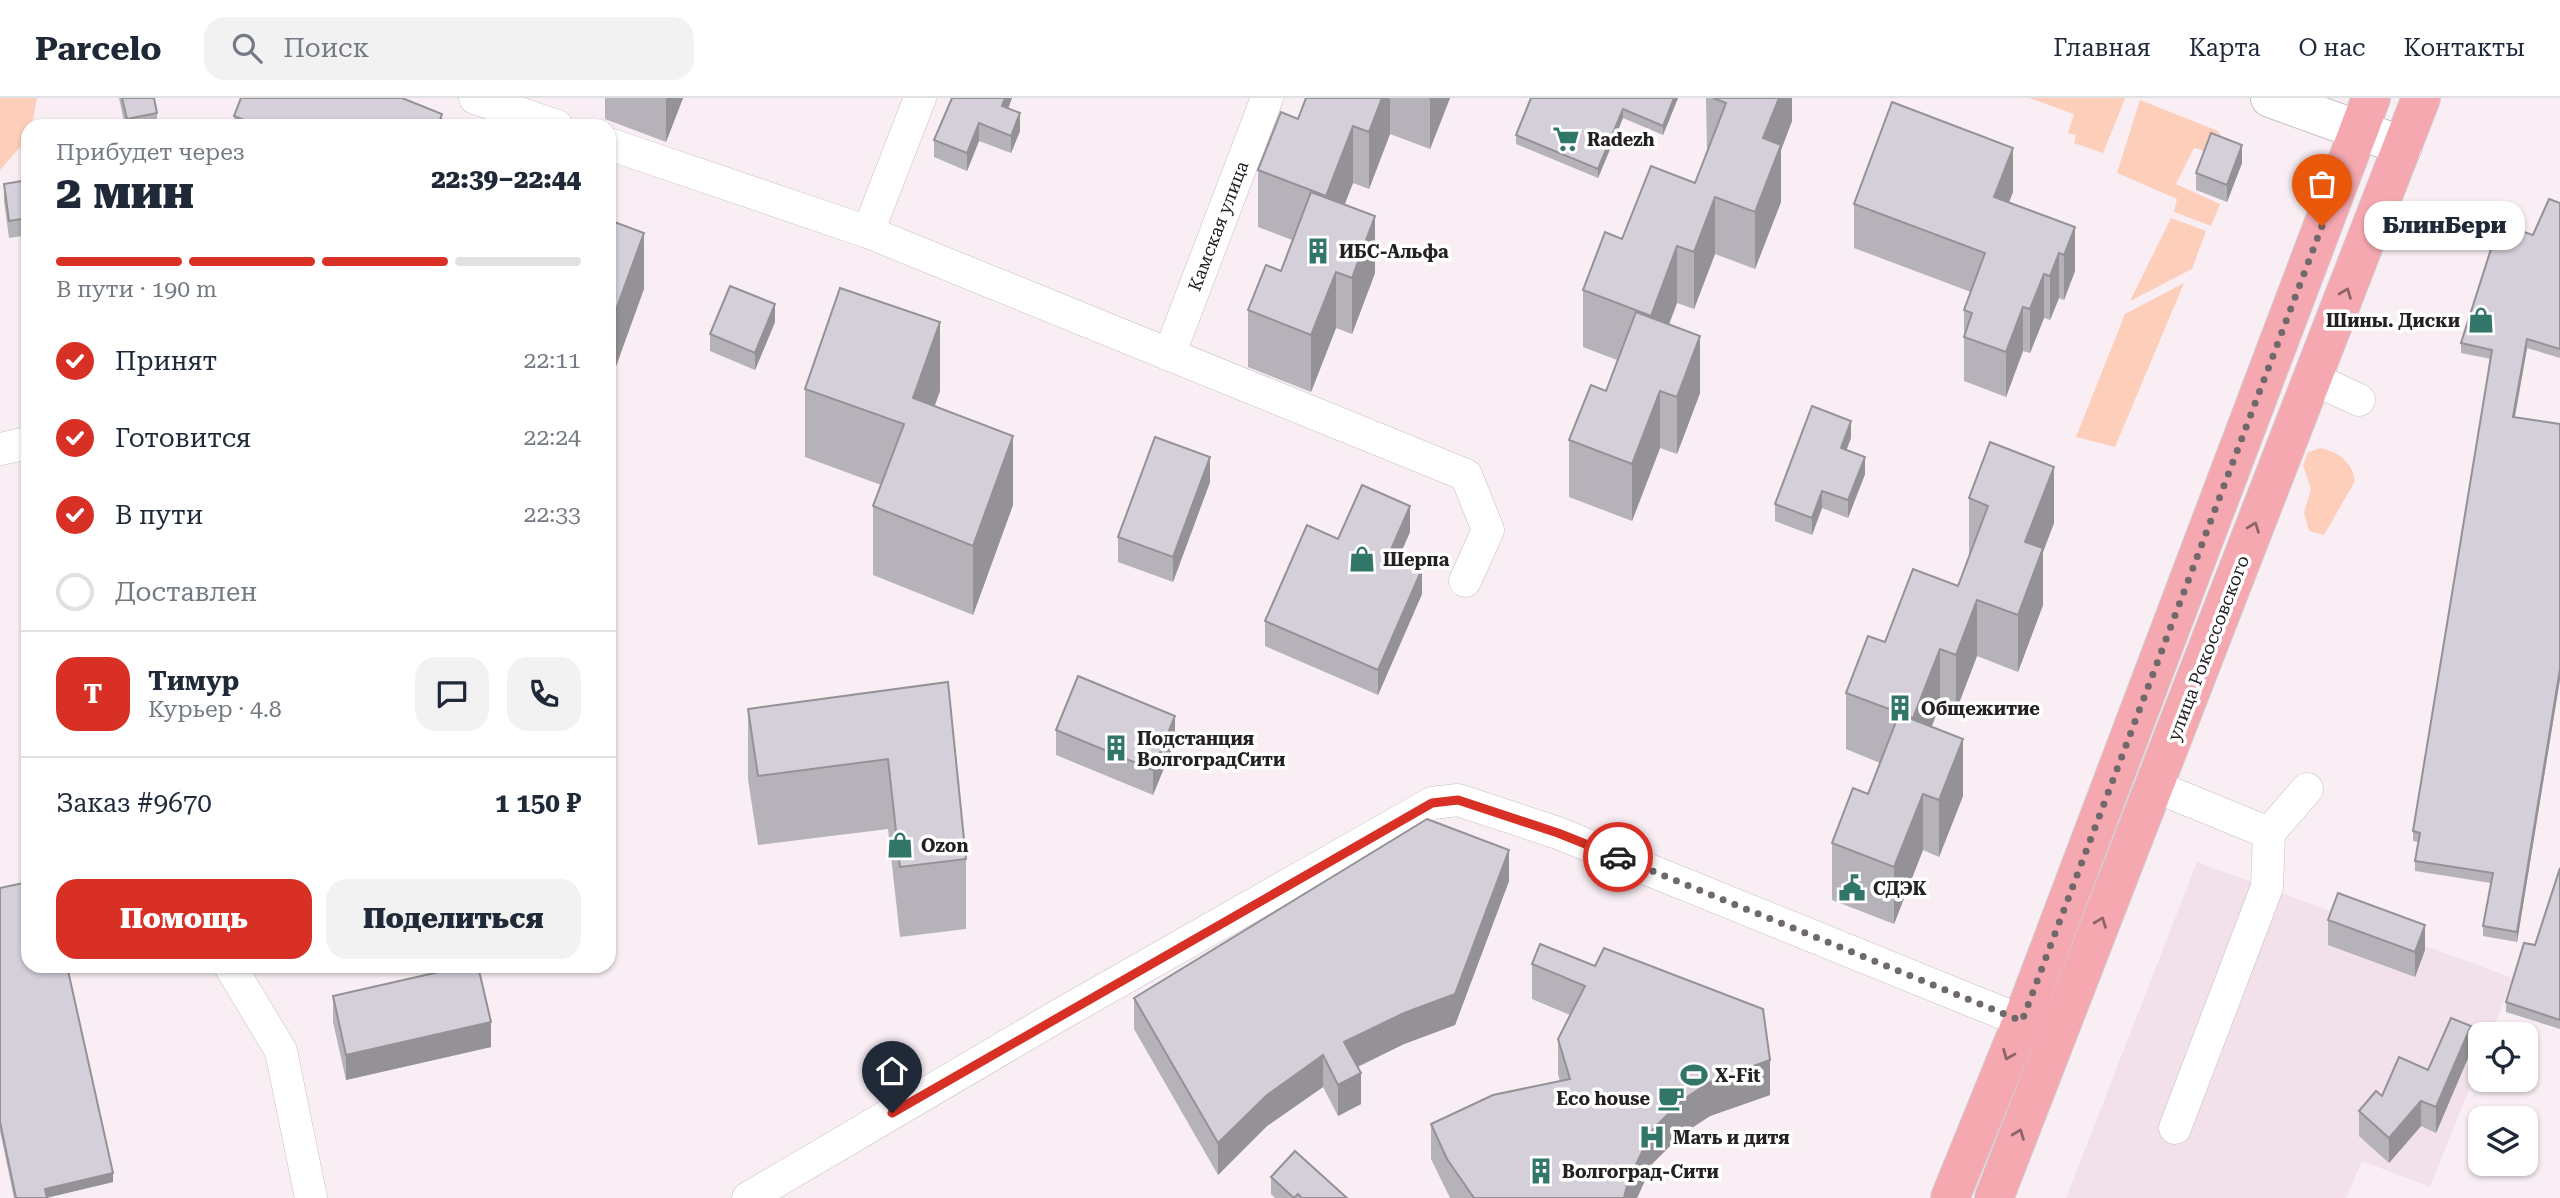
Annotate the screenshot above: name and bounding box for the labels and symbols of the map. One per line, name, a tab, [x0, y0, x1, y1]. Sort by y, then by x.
supermarket icon: Radezh	[1551, 124, 1581, 154]
place label: Radezh	[1587, 129, 1655, 150]
pin	[2292, 154, 2352, 226]
street label: Камская улица	[1184, 158, 1253, 294]
callout: БлинБери	[2364, 202, 2525, 250]
building icon: ИБС-Альфа	[1303, 236, 1333, 266]
place label: ИБС-Альфа	[1339, 241, 1449, 262]
one-way arrow	[2337, 287, 2351, 299]
shop icon: Шины. Диски	[2466, 305, 2496, 335]
place label: Шины. Диски	[2326, 310, 2460, 331]
one-way arrow	[2246, 522, 2260, 534]
shop icon: Шерпа	[1347, 544, 1377, 574]
place label: Шерпа	[1383, 549, 1450, 570]
street label: улица Рокоссовского	[2163, 552, 2253, 744]
building icon: Общежитие	[1885, 693, 1915, 723]
place label: Общежитие	[1921, 698, 2040, 719]
place label: Подстанция ВолгоградСити	[1137, 728, 1285, 770]
building icon: Подстанция ВолгоградСити	[1101, 733, 1131, 763]
courier	[1583, 822, 1653, 892]
shop icon: Ozon	[885, 830, 915, 860]
place label: Ozon	[921, 835, 969, 856]
public building icon: СДЭК	[1837, 873, 1867, 903]
place label: СДЭК	[1873, 878, 1927, 899]
one-way arrow	[2093, 917, 2107, 929]
pin	[862, 1041, 922, 1113]
one-way arrow	[2002, 1049, 2016, 1061]
sports icon: X-Fit	[1679, 1060, 1709, 1090]
place label: X-Fit	[1715, 1065, 1761, 1086]
cafe icon: Eco house	[1656, 1083, 1686, 1113]
place label: Eco house	[1556, 1088, 1650, 1109]
hospital icon: Мать и дитя	[1637, 1122, 1667, 1152]
place label: Мать и дитя	[1673, 1127, 1790, 1148]
one-way arrow	[2010, 1129, 2024, 1141]
building icon: Волгоград-Сити	[1526, 1156, 1556, 1186]
place label: Волгоград-Сити	[1562, 1161, 1719, 1182]

